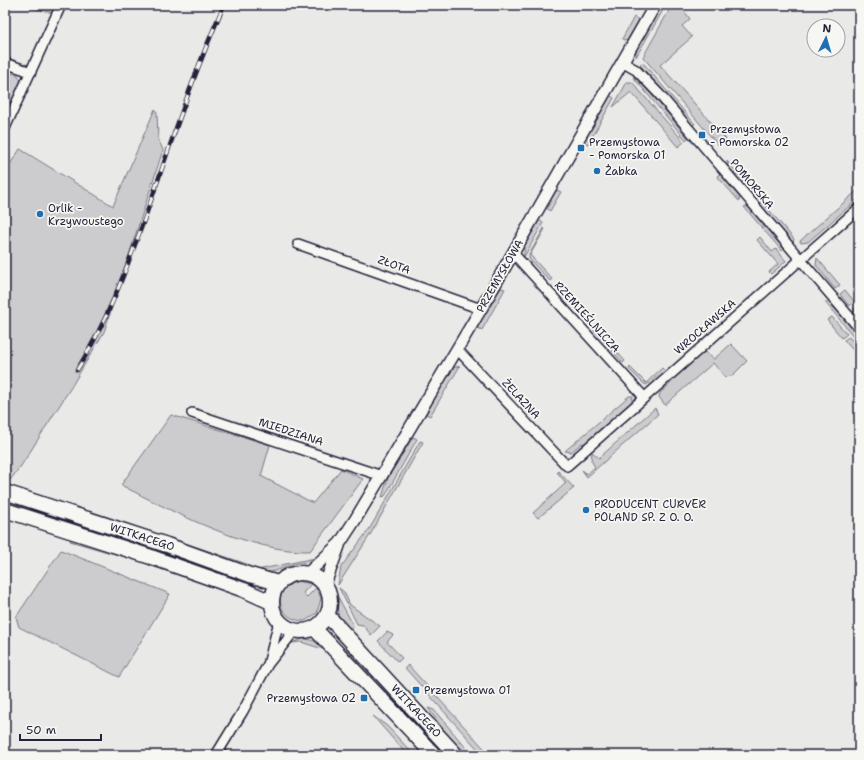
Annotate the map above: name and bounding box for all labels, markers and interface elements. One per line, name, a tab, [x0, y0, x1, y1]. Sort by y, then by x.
north arrow	[806, 18, 846, 58]
text: N	[822, 21, 832, 36]
place label: Przemysłowa - Pomorska 02	[710, 122, 789, 150]
marker: Przemysłowa - Pomorska 02	[697, 130, 707, 140]
place label: Przemysłowa - Pomorska 01	[589, 135, 665, 163]
marker: Przemysłowa - Pomorska 01	[576, 143, 586, 153]
street label: POMORSKA	[727, 156, 777, 212]
place label: Żabka	[605, 164, 638, 179]
marker: Żabka	[592, 166, 602, 176]
place label: Orlik - Krzywoustego	[48, 201, 124, 229]
marker: Orlik - Krzywoustego	[35, 209, 45, 219]
street label: PRZEMYSŁOWA	[473, 237, 527, 315]
street label: ZŁOTA	[376, 252, 412, 278]
street label: RZEMIEŚLNICZA	[551, 277, 624, 356]
street label: WROCŁAWSKA	[671, 296, 739, 358]
street label: ŻELAZNA	[499, 376, 543, 422]
street label: MIEDZIANA	[257, 414, 325, 450]
place label: PRODUCENT CURVER POLAND SP. Z O. O.	[594, 497, 706, 525]
marker: PRODUCENT CURVER POLAND SP. Z O. O.	[581, 505, 591, 515]
street label: WITKACEGO	[108, 519, 176, 555]
street label: WITKACEGO	[388, 681, 444, 741]
place label: Przemysłowa 01	[424, 683, 511, 698]
marker: Przemysłowa 01	[411, 685, 421, 695]
place label: Przemysłowa 02	[267, 691, 356, 706]
marker: Przemysłowa 02	[359, 693, 369, 703]
scale bar	[20, 716, 101, 742]
text: 50 m	[26, 722, 56, 738]

